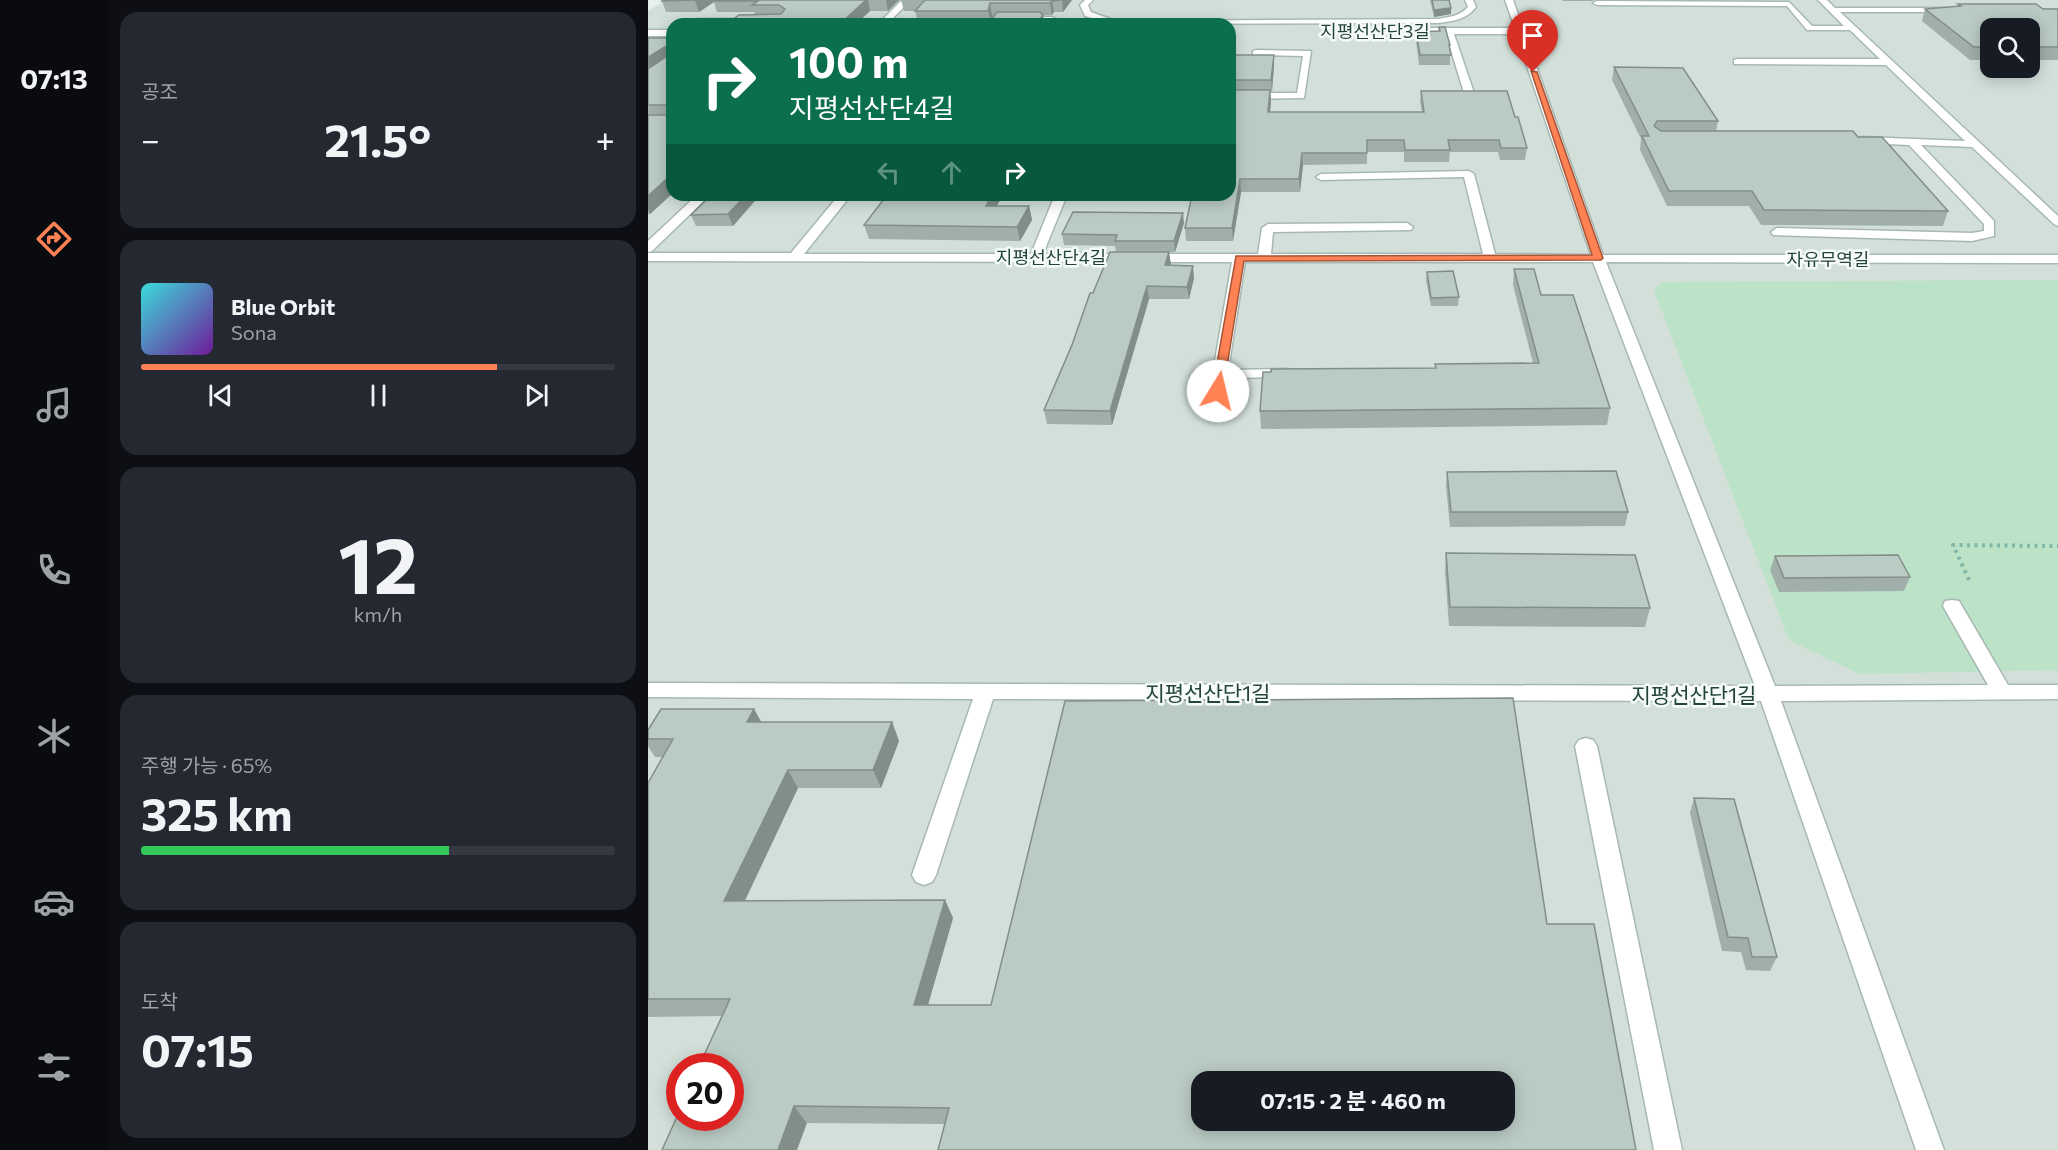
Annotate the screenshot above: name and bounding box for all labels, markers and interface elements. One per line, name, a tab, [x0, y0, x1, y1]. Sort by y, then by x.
pin	[1507, 10, 1558, 72]
map controls	[1980, 18, 2040, 78]
button: search	[1980, 18, 2040, 78]
icon: arrive	[1516, 19, 1549, 52]
street label: 지평선산단3길	[1320, 20, 1430, 42]
text: 100 m	[789, 35, 909, 87]
icon: right	[690, 42, 768, 120]
text: 07:13	[20, 62, 88, 95]
text: 공조	[141, 79, 178, 103]
text: 지평선산단4길	[789, 91, 954, 124]
text: 21.5°	[324, 111, 431, 166]
text: −	[141, 118, 160, 159]
text: +	[596, 118, 615, 159]
icon: left	[872, 156, 905, 189]
icon: ahead	[935, 156, 968, 189]
icon: right	[998, 156, 1031, 189]
icon: directions	[33, 218, 75, 260]
street label: 지평선산단4길	[996, 246, 1106, 268]
street label: 자유무역길	[1787, 248, 1869, 270]
text: Blue Orbit	[231, 293, 335, 320]
text: Sona	[231, 320, 277, 344]
position arrow	[1186, 359, 1250, 423]
icon: previous	[204, 379, 237, 412]
icon: pause	[362, 379, 395, 412]
icon: next	[520, 379, 553, 412]
icon: music	[33, 384, 75, 426]
text: 12	[338, 515, 418, 610]
icon: phone	[33, 549, 75, 591]
text: km/h	[354, 602, 402, 626]
street label: 지평선산단1길	[1146, 680, 1270, 705]
street label: 지평선산단1길	[1632, 682, 1756, 707]
icon: climate	[33, 715, 75, 757]
text: 주행 가능 · 65%	[141, 753, 272, 777]
text: 325 km	[141, 785, 292, 840]
icon: car	[33, 881, 75, 923]
text: 도착	[141, 989, 178, 1013]
text: 07:15	[141, 1021, 254, 1076]
icon: filters	[33, 1046, 75, 1088]
speed limit sign: 20	[666, 1053, 744, 1131]
text: 07:15 · 2 분 · 460 m	[1260, 1087, 1446, 1114]

